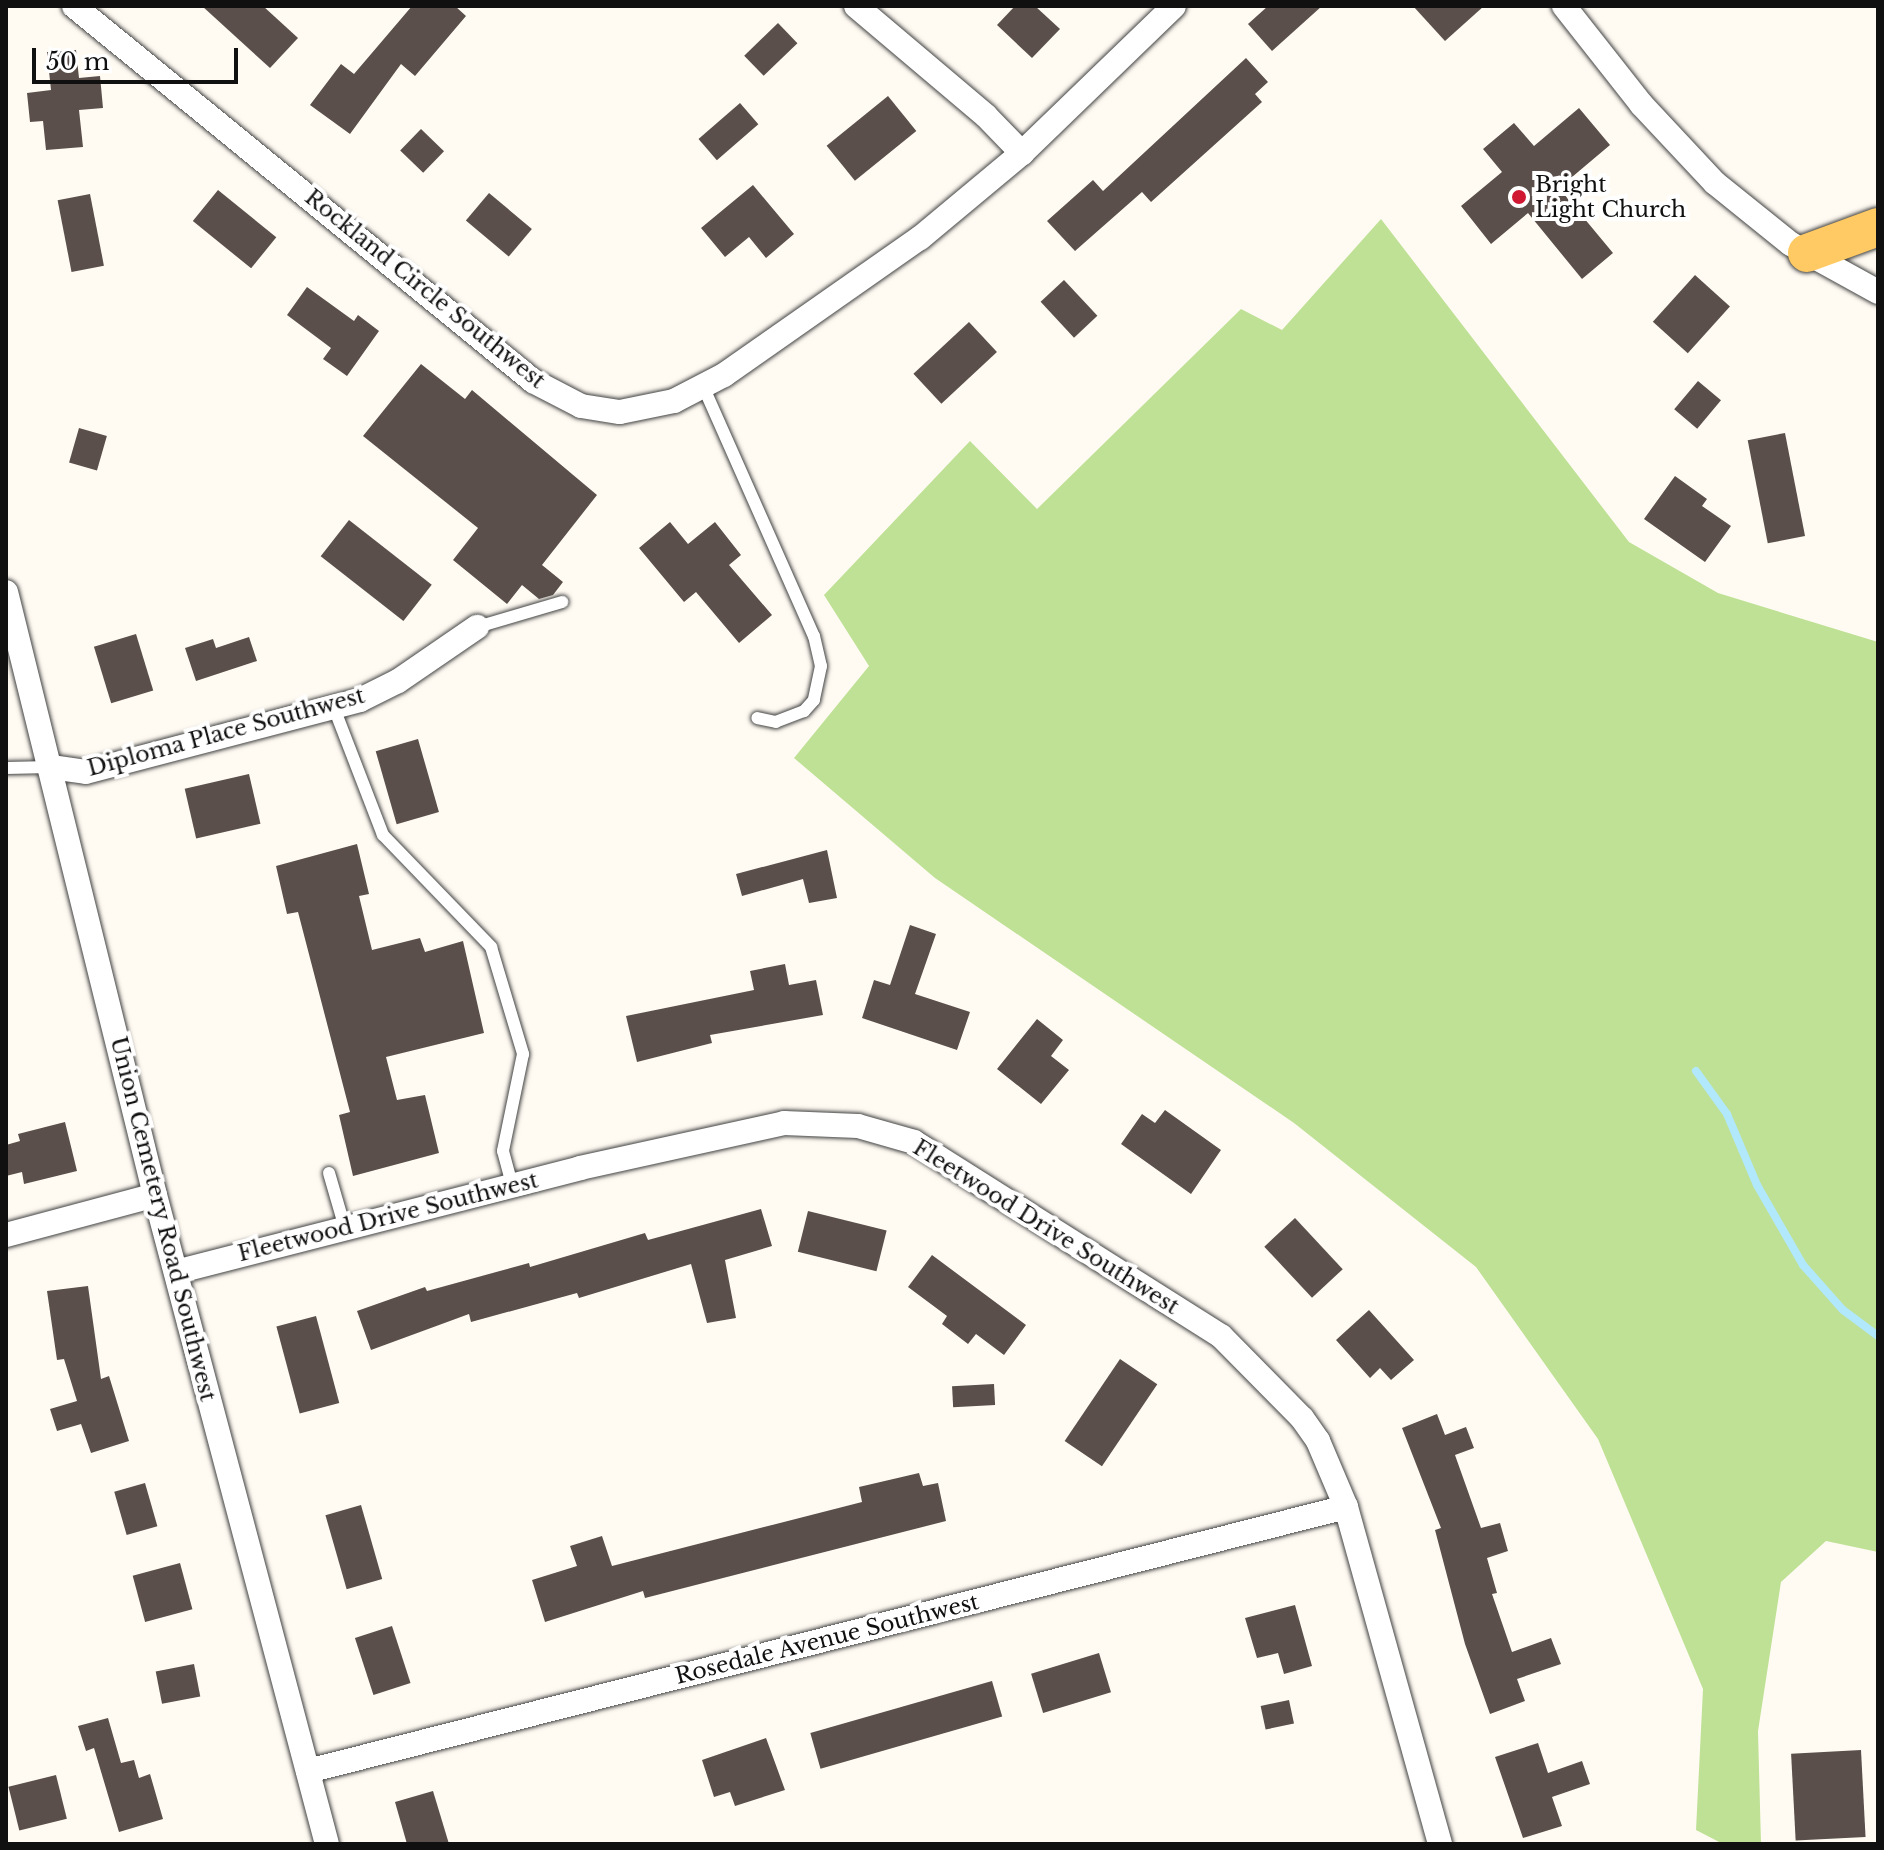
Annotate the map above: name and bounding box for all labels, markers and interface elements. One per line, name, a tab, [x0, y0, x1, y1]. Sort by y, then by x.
scale bar	[36, 32, 242, 82]
text: 50 m	[46, 47, 109, 76]
place label: Bright Light Church	[1535, 171, 1686, 222]
street label: Rockland Circle Southwest	[300, 184, 550, 394]
marker: Bright Light Church	[1510, 188, 1528, 206]
street label: Diploma Place Southwest	[84, 682, 368, 782]
street label: Union Cemetery Road Southwest	[105, 1034, 221, 1404]
street label: Fleetwood Drive Southwest	[908, 1134, 1184, 1320]
street label: Fleetwood Drive Southwest	[235, 1167, 541, 1267]
street label: Rosedale Avenue Southwest	[672, 1588, 982, 1690]

